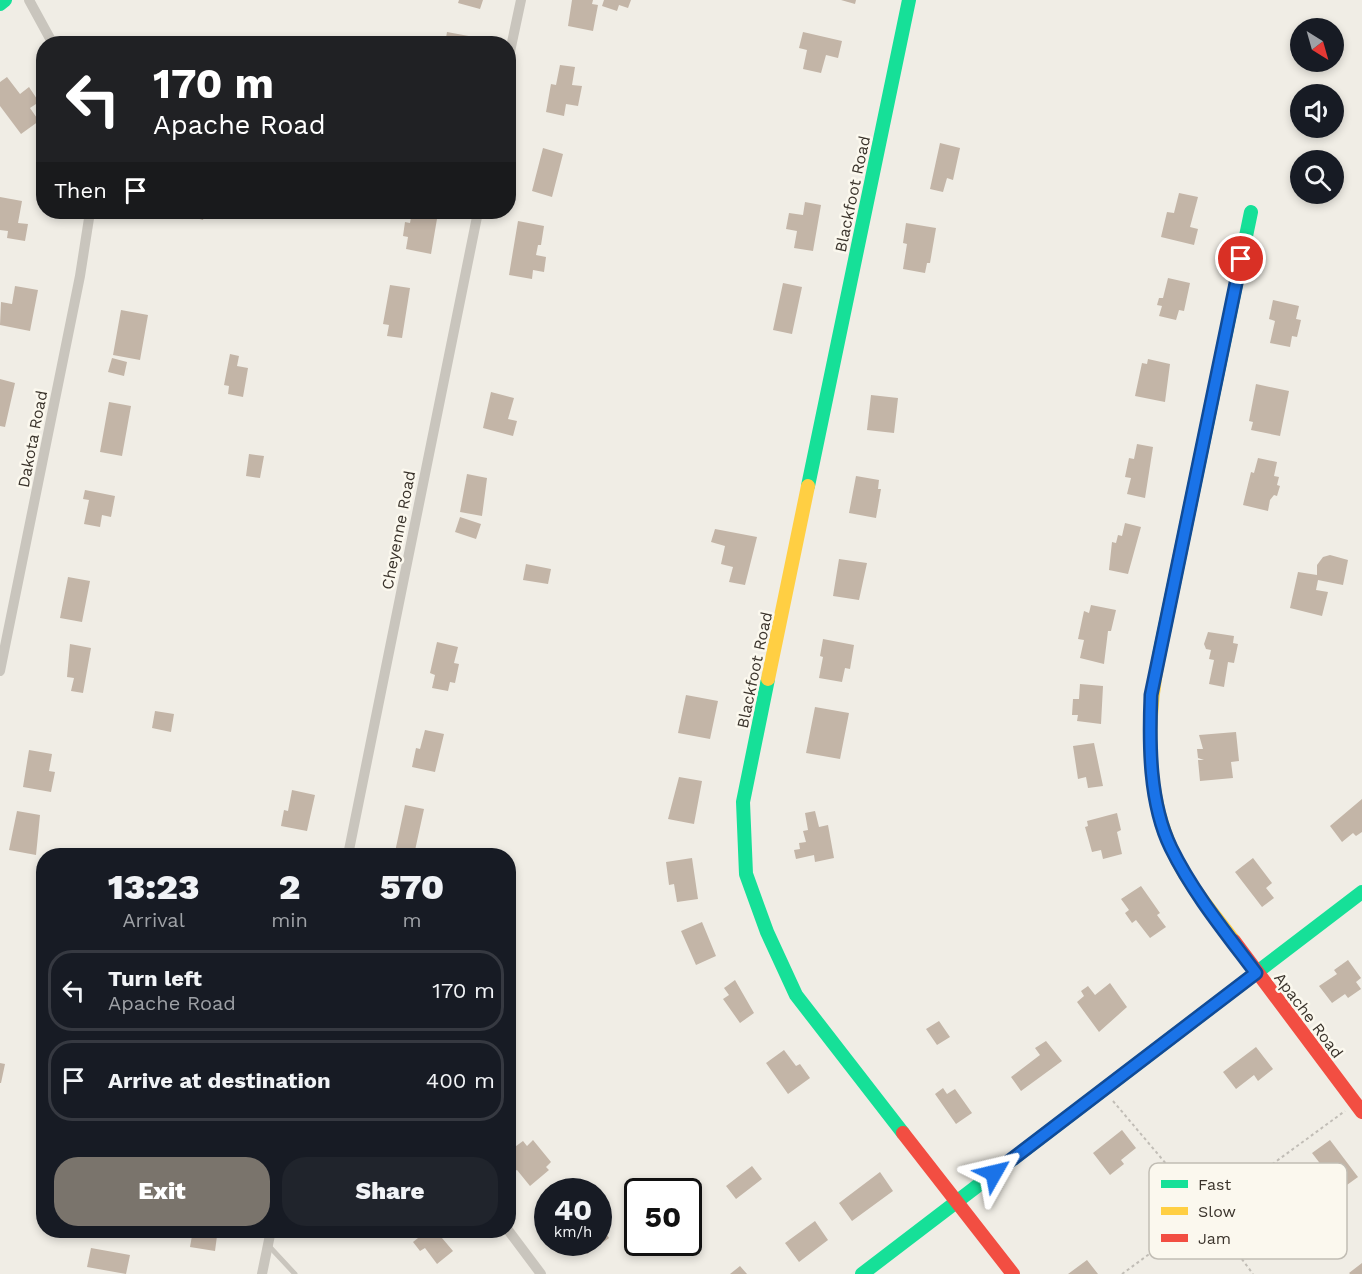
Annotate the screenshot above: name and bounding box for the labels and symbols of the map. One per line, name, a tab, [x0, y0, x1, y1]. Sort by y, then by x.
north arrow	[1290, 18, 1344, 72]
street label: Blackfoot Road	[831, 134, 874, 254]
pin	[1215, 233, 1266, 284]
street label: Dakota Road	[14, 389, 51, 489]
street label: Cheyenne Road	[378, 469, 419, 591]
street label: Blackfoot Road	[733, 610, 776, 730]
street label: Apache Road	[1270, 969, 1347, 1062]
position arrow	[962, 1141, 1026, 1205]
legend	[1149, 1163, 1347, 1259]
text: Fast	[1198, 1175, 1231, 1194]
speed limit sign: 50	[624, 1178, 702, 1256]
text: Slow	[1198, 1202, 1236, 1221]
text: Jam	[1198, 1229, 1231, 1248]

